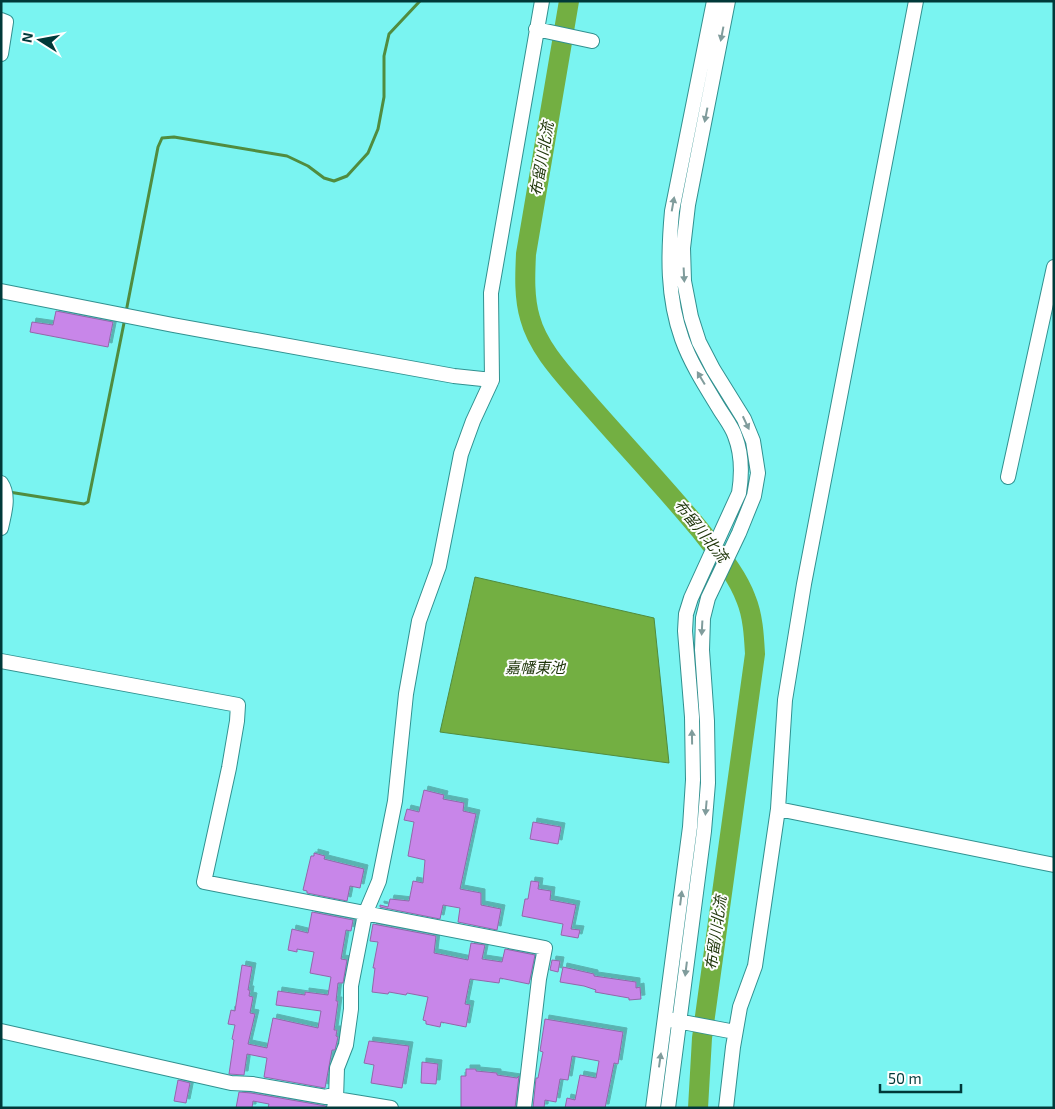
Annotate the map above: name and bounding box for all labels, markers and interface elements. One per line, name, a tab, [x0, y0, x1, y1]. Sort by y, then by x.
north arrow	[15, 15, 65, 65]
one-way arrow	[718, 27, 726, 42]
text: N	[17, 31, 36, 44]
one-way arrow	[702, 107, 710, 123]
water label: 布留川北流	[526, 118, 557, 197]
one-way arrow	[670, 196, 678, 212]
one-way arrow	[681, 268, 689, 284]
one-way arrow	[696, 371, 705, 384]
one-way arrow	[741, 416, 750, 431]
water label: 布留川北流	[671, 496, 734, 567]
one-way arrow	[698, 620, 706, 636]
water label: 嘉幡東池	[505, 658, 567, 676]
one-way arrow	[688, 728, 696, 744]
one-way arrow	[702, 800, 710, 816]
one-way arrow	[677, 890, 685, 906]
water label: 布留川北流	[701, 892, 729, 971]
one-way arrow	[682, 961, 690, 977]
one-way arrow	[656, 1051, 664, 1067]
scale bar	[880, 1062, 961, 1094]
text: 50 m	[888, 1069, 922, 1087]

